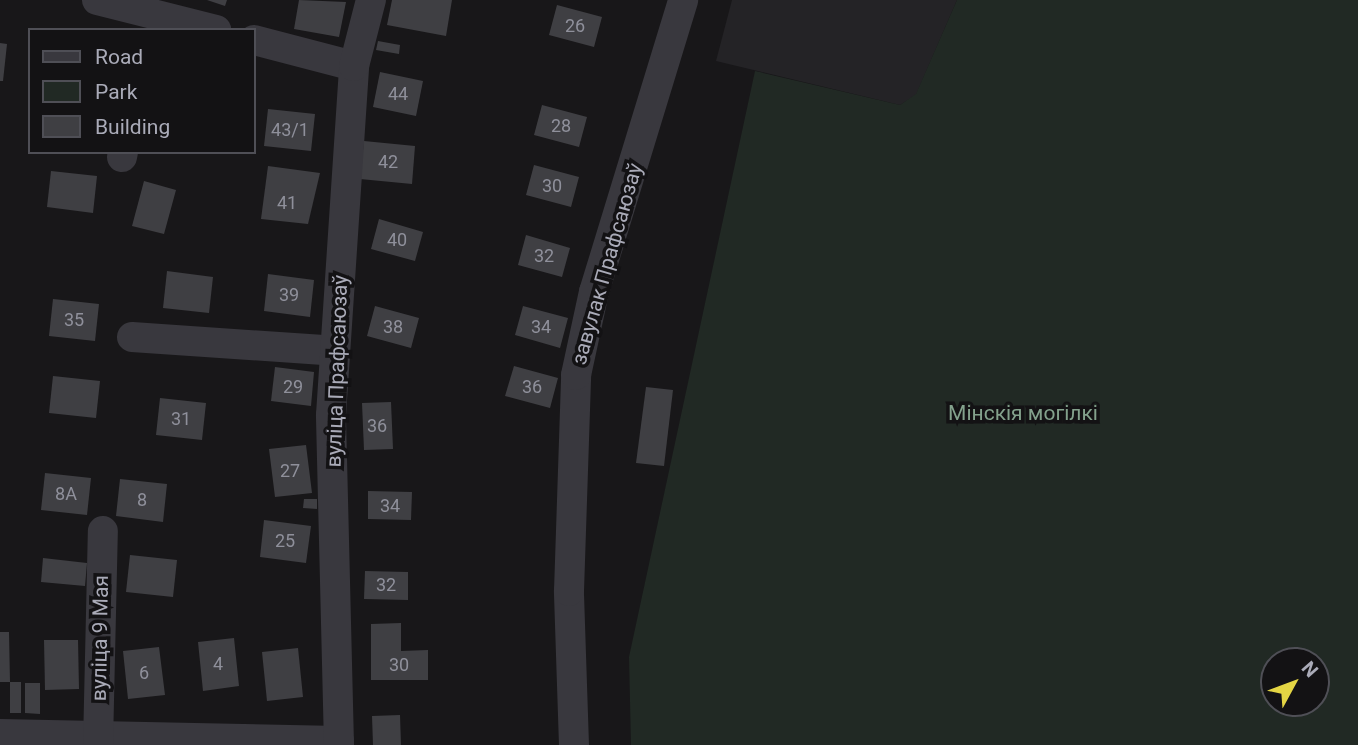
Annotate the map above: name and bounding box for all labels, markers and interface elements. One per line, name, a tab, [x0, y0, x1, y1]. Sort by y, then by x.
house number: 26	[565, 15, 585, 37]
legend	[28, 28, 256, 154]
text: Road	[95, 45, 143, 69]
text: Park	[95, 80, 137, 104]
house number: 44	[388, 83, 408, 105]
text: Building	[95, 115, 170, 139]
house number: 28	[551, 115, 571, 137]
house number: 43/1	[271, 119, 309, 141]
house number: 42	[378, 151, 398, 173]
street label: завулак Прафсаюзаў	[566, 160, 648, 368]
house number: 30	[542, 175, 562, 197]
house number: 41	[277, 192, 297, 214]
house number: 40	[387, 229, 407, 251]
house number: 32	[534, 245, 554, 267]
street label: вуліца Прафсаюзаў	[321, 274, 353, 468]
house number: 39	[279, 284, 299, 306]
house number: 35	[64, 309, 84, 331]
house number: 38	[383, 316, 403, 338]
house number: 34	[531, 316, 551, 338]
house number: 29	[283, 376, 303, 398]
house number: 36	[522, 376, 542, 398]
park label: Мінскія могілкі	[948, 400, 1098, 426]
house number: 31	[171, 408, 191, 430]
house number: 36	[367, 415, 387, 437]
house number: 27	[280, 460, 300, 482]
house number: 8А	[55, 483, 77, 505]
house number: 8	[137, 489, 147, 511]
house number: 34	[380, 495, 400, 517]
house number: 25	[275, 530, 295, 552]
house number: 32	[376, 574, 396, 596]
street label: вуліца 9 Мая	[86, 575, 114, 701]
north arrow	[1260, 647, 1330, 717]
house number: 4	[213, 653, 223, 675]
house number: 30	[389, 654, 409, 676]
text: N	[1297, 657, 1323, 682]
house number: 6	[139, 662, 149, 684]

